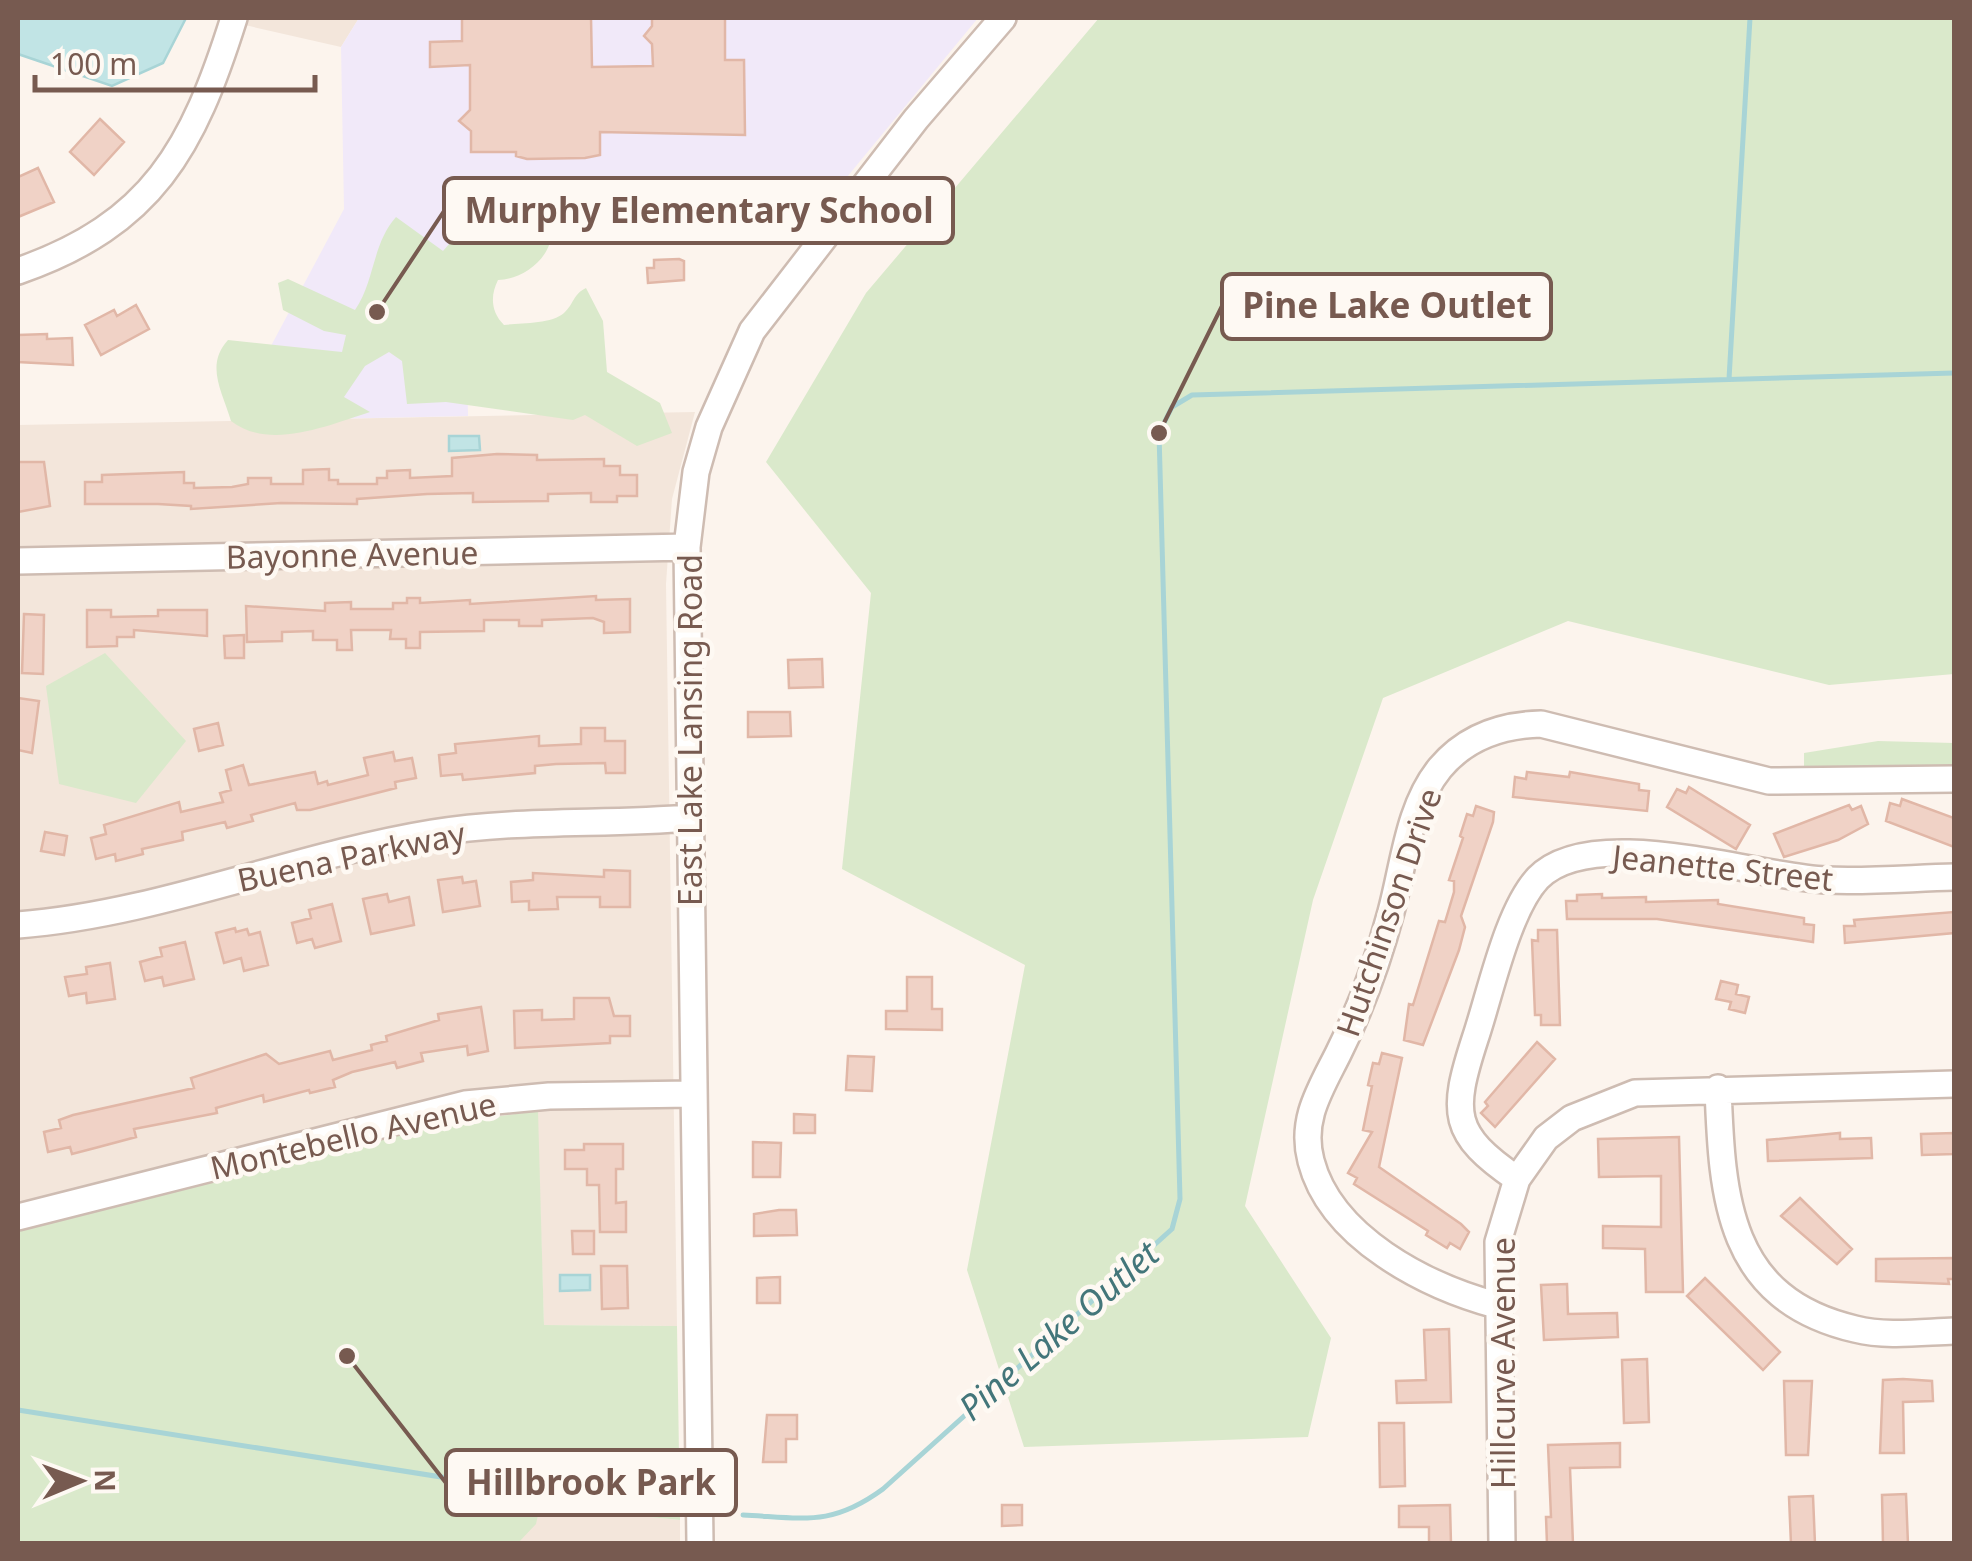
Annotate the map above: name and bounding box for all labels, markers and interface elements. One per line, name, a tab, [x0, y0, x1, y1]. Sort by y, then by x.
scale bar	[35, 30, 315, 92]
text: 100 m	[50, 43, 137, 84]
callout: Murphy Elementary School	[444, 178, 953, 243]
text: Murphy Elementary School	[464, 186, 934, 233]
callout: Pine Lake Outlet	[1222, 274, 1551, 339]
text: Pine Lake Outlet	[1242, 281, 1532, 328]
street label: Bayonne Avenue	[225, 530, 479, 578]
street label: East Lake Lansing Road	[668, 554, 711, 906]
street label: Hutchinson Drive	[1325, 782, 1451, 1042]
street label: Buena Parkway	[233, 811, 469, 901]
street label: Jeanette Street	[1608, 834, 1835, 900]
street label: Montebello Avenue	[206, 1081, 500, 1189]
water label: Pine Lake Outlet	[948, 1229, 1169, 1430]
street label: Hillcurve Avenue	[1481, 1237, 1524, 1489]
north arrow	[30, 1431, 130, 1531]
callout: Hillbrook Park	[446, 1450, 736, 1515]
text: Hillbrook Park	[466, 1458, 716, 1505]
text: N	[87, 1469, 125, 1492]

